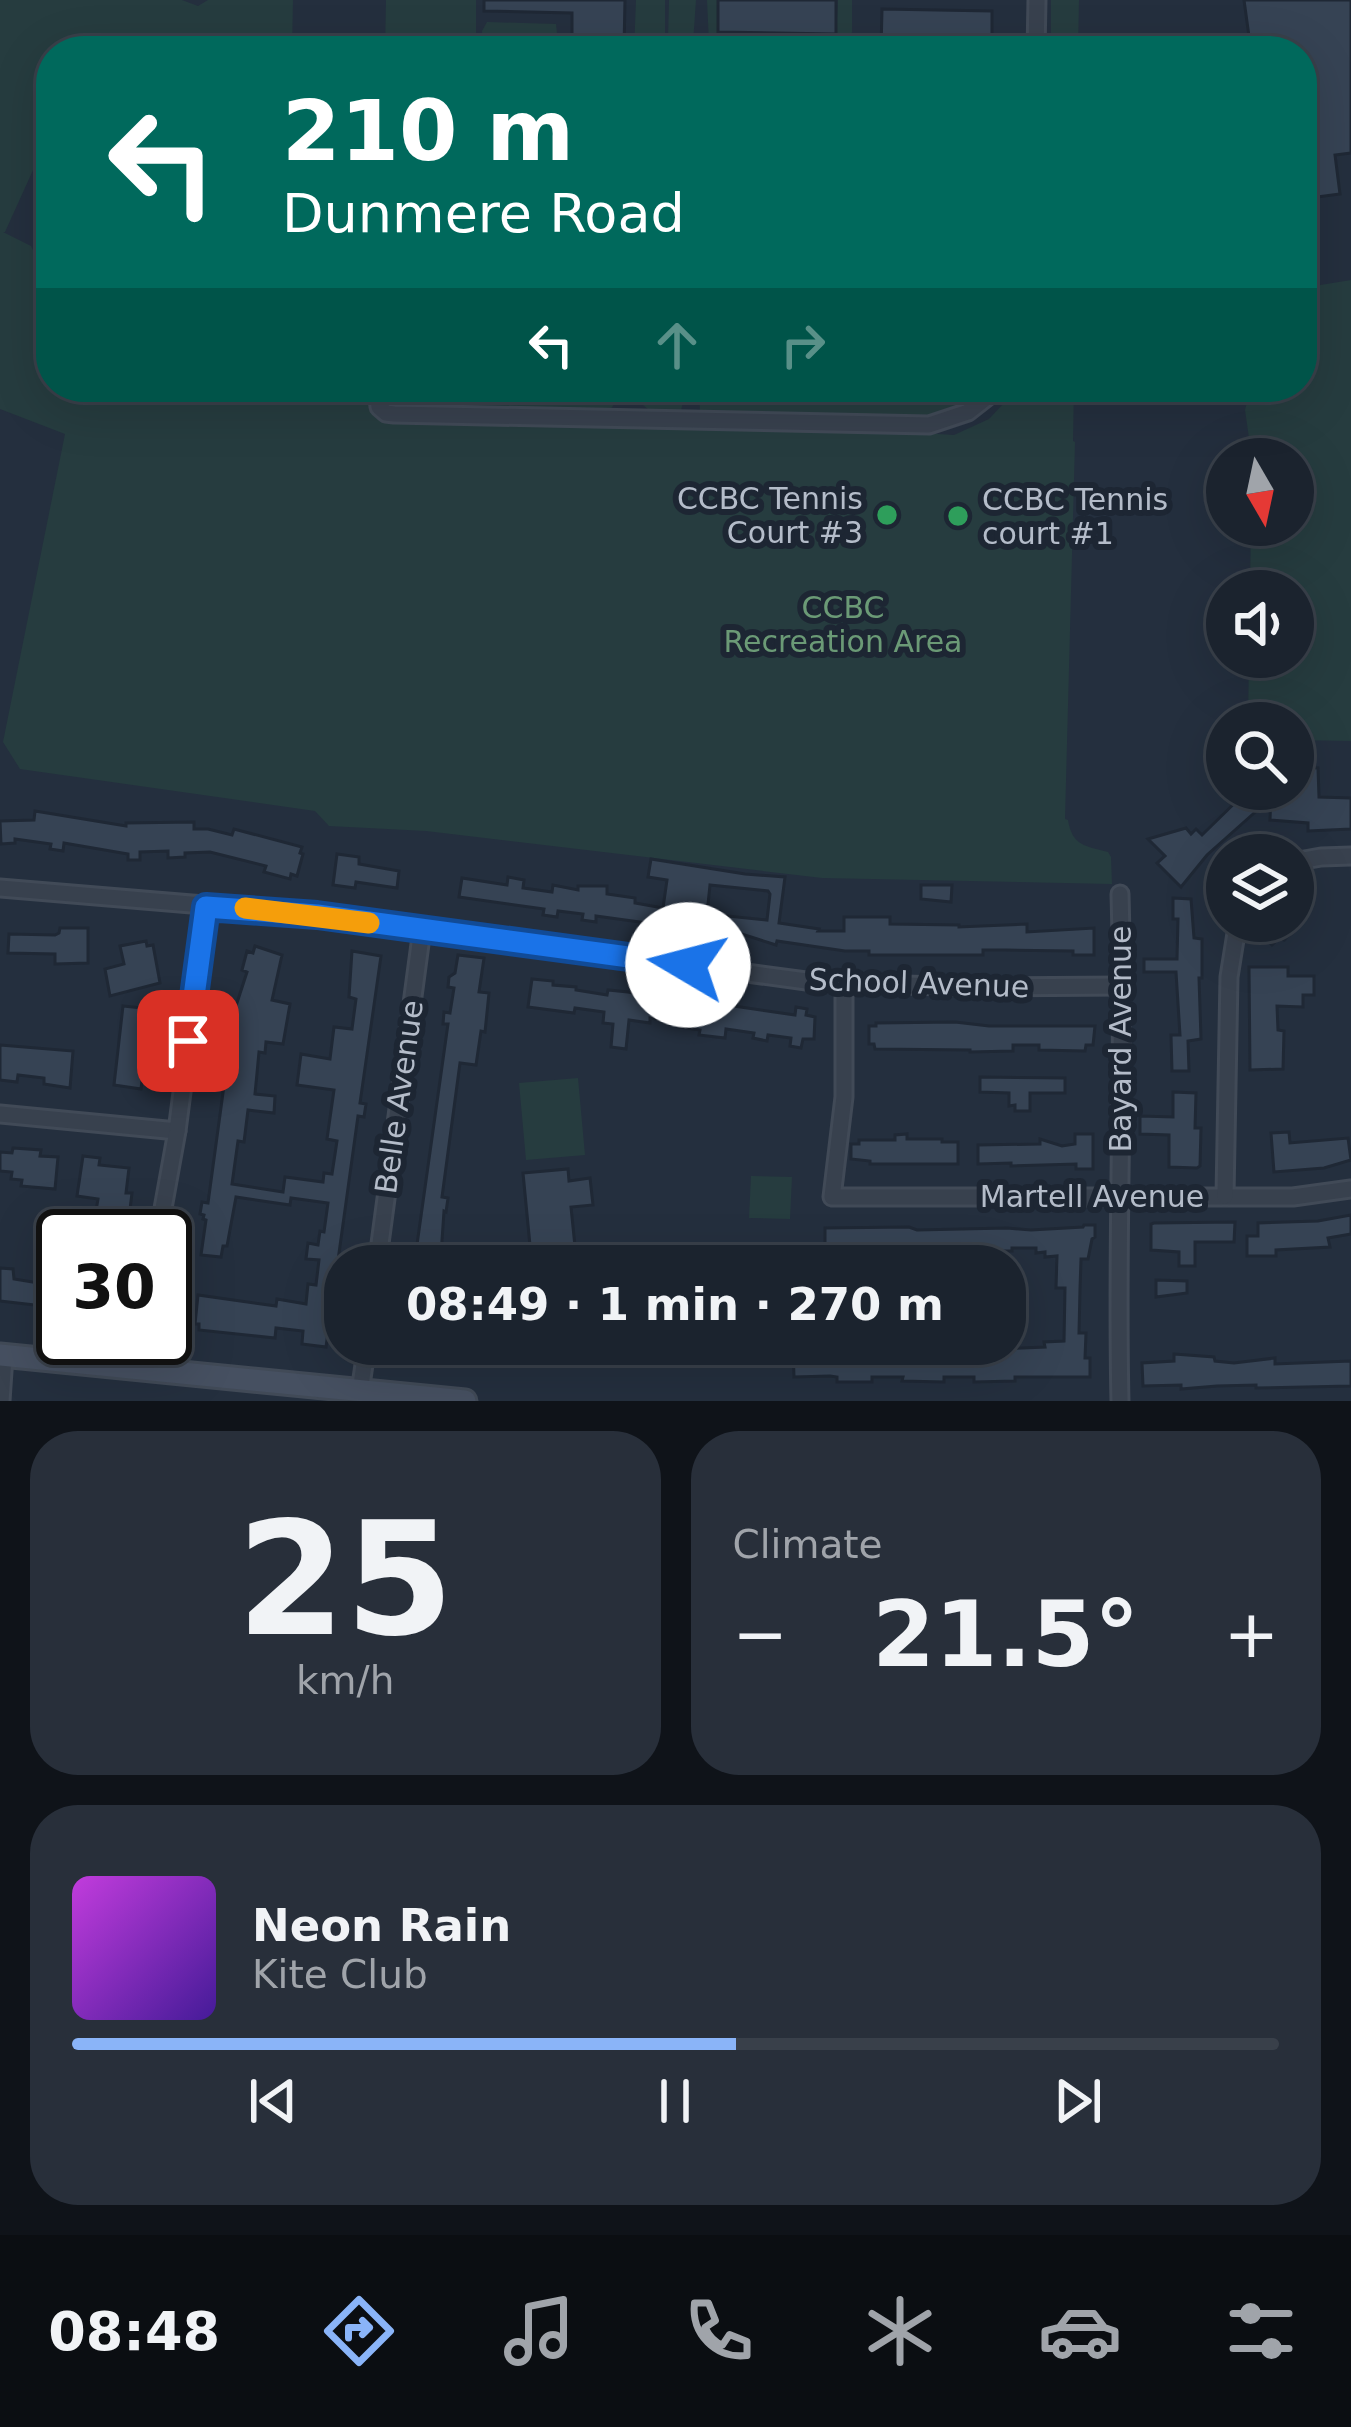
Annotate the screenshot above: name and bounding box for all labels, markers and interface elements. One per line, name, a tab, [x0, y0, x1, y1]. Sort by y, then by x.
text: 210 m	[282, 82, 574, 180]
icon: left	[84, 84, 240, 240]
text: Dunmere Road	[282, 182, 685, 245]
icon: left	[518, 312, 584, 378]
icon: ahead	[644, 312, 710, 378]
icon: right	[770, 312, 836, 378]
north arrow	[1206, 438, 1314, 546]
map controls	[1206, 438, 1314, 942]
place label: CCBC Tennis Court #3	[677, 481, 863, 550]
place label: CCBC Tennis court #1	[982, 482, 1168, 551]
marker: CCBC Tennis Court #3	[874, 502, 900, 528]
marker: CCBC Tennis court #1	[945, 503, 971, 529]
button: sound	[1206, 570, 1314, 678]
park label: CCBC Recreation Area	[723, 590, 963, 659]
button: search	[1206, 702, 1314, 810]
button: layers	[1206, 834, 1314, 942]
position arrow	[625, 902, 751, 1028]
street label: Bayard Avenue	[1103, 926, 1138, 1152]
street label: School Avenue	[808, 962, 1030, 1004]
pin	[137, 990, 239, 1092]
street label: Belle Avenue	[368, 998, 430, 1196]
icon: arrive	[155, 1008, 221, 1074]
street label: Martell Avenue	[980, 1179, 1204, 1214]
speed limit sign: 30	[36, 1209, 192, 1365]
text: 08:49 · 1 min · 270 m	[406, 1278, 944, 1331]
text: 25	[237, 1489, 454, 1671]
text: Climate	[733, 1522, 883, 1567]
text: 21.5°	[872, 1582, 1139, 1687]
text: −	[733, 1596, 788, 1673]
text: +	[1224, 1596, 1279, 1673]
text: km/h	[296, 1658, 394, 1703]
text: Neon Rain	[252, 1899, 511, 1952]
text: Kite Club	[252, 1952, 428, 1997]
icon: previous	[240, 2068, 306, 2134]
icon: pause	[642, 2068, 708, 2134]
icon: next	[1045, 2068, 1111, 2134]
icon: directions	[317, 2289, 401, 2373]
icon: music	[497, 2289, 581, 2373]
icon: phone	[677, 2289, 761, 2373]
icon: climate	[858, 2289, 942, 2373]
icon: car	[1038, 2289, 1122, 2373]
icon: filters	[1219, 2289, 1303, 2373]
text: 08:48	[48, 2300, 220, 2363]

